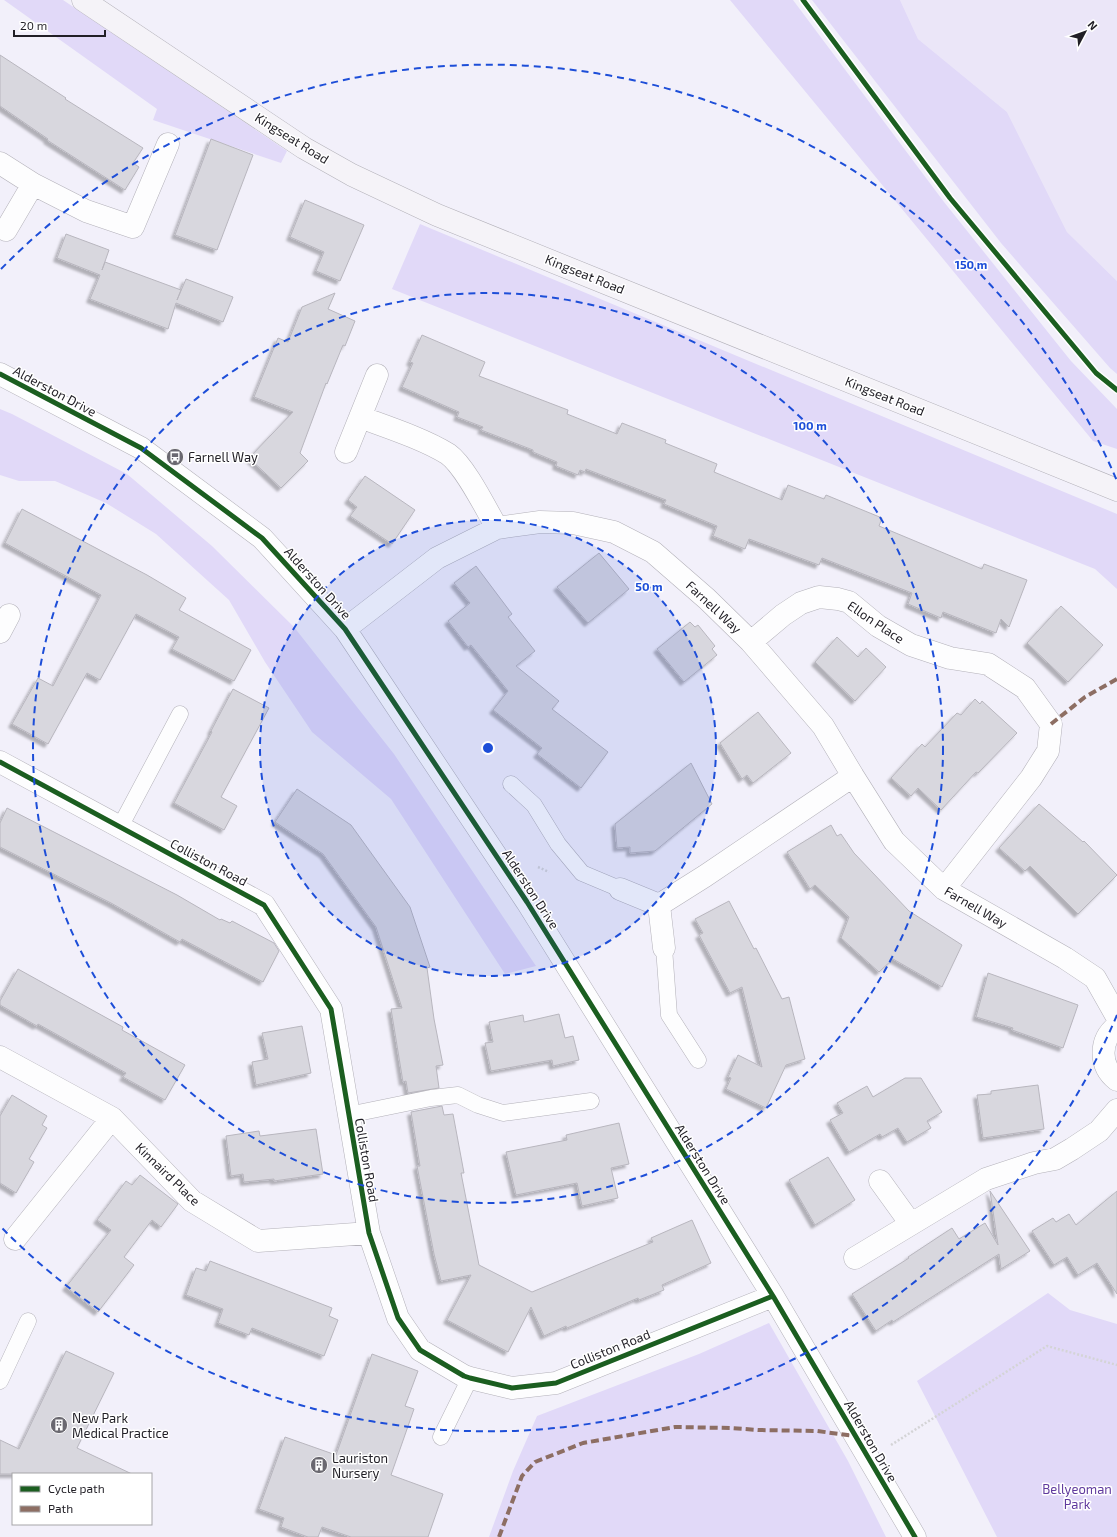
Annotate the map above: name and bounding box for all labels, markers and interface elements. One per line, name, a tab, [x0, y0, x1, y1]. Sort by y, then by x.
scale bar	[14, 12, 105, 38]
north arrow	[1065, 12, 1105, 52]
text: 20 m	[20, 18, 47, 32]
text: N	[1085, 18, 1100, 32]
street label: Kingseat Road	[252, 109, 332, 167]
street label: Kingseat Road	[543, 251, 627, 297]
text: 150 m	[955, 257, 987, 271]
street label: Alderston Drive	[11, 362, 99, 420]
street label: Kingseat Road	[843, 373, 927, 419]
text: 100 m	[793, 418, 827, 432]
bus stop icon: Farnell Way	[165, 447, 185, 467]
place label: Farnell Way	[188, 449, 258, 465]
street label: Alderston Drive	[281, 544, 355, 622]
street label: Farnell Way	[683, 577, 745, 637]
text: 50 m	[635, 579, 663, 593]
street label: Ellon Place	[845, 597, 907, 647]
centre of rings	[481, 741, 495, 755]
street label: Colliston Road	[168, 835, 250, 889]
street label: Alderston Drive	[499, 846, 563, 932]
street label: Farnell Way	[942, 883, 1010, 931]
street label: Colliston Road	[352, 1117, 382, 1203]
street label: Alderston Drive	[672, 1121, 734, 1207]
street label: Kinnaird Place	[132, 1139, 204, 1209]
street label: Colliston Road	[568, 1326, 652, 1372]
street label: Alderston Drive	[841, 1397, 901, 1485]
place label: New Park Medical Practice	[72, 1410, 169, 1441]
building icon: New Park Medical Practice	[49, 1415, 69, 1435]
place label: Lauriston Nursery	[332, 1450, 388, 1481]
building icon: Lauriston Nursery	[309, 1455, 329, 1475]
legend	[12, 1473, 152, 1525]
text: Cycle path	[48, 1481, 105, 1495]
park label: Bellyeoman Park	[1042, 1481, 1112, 1512]
text: Path	[48, 1501, 73, 1515]

